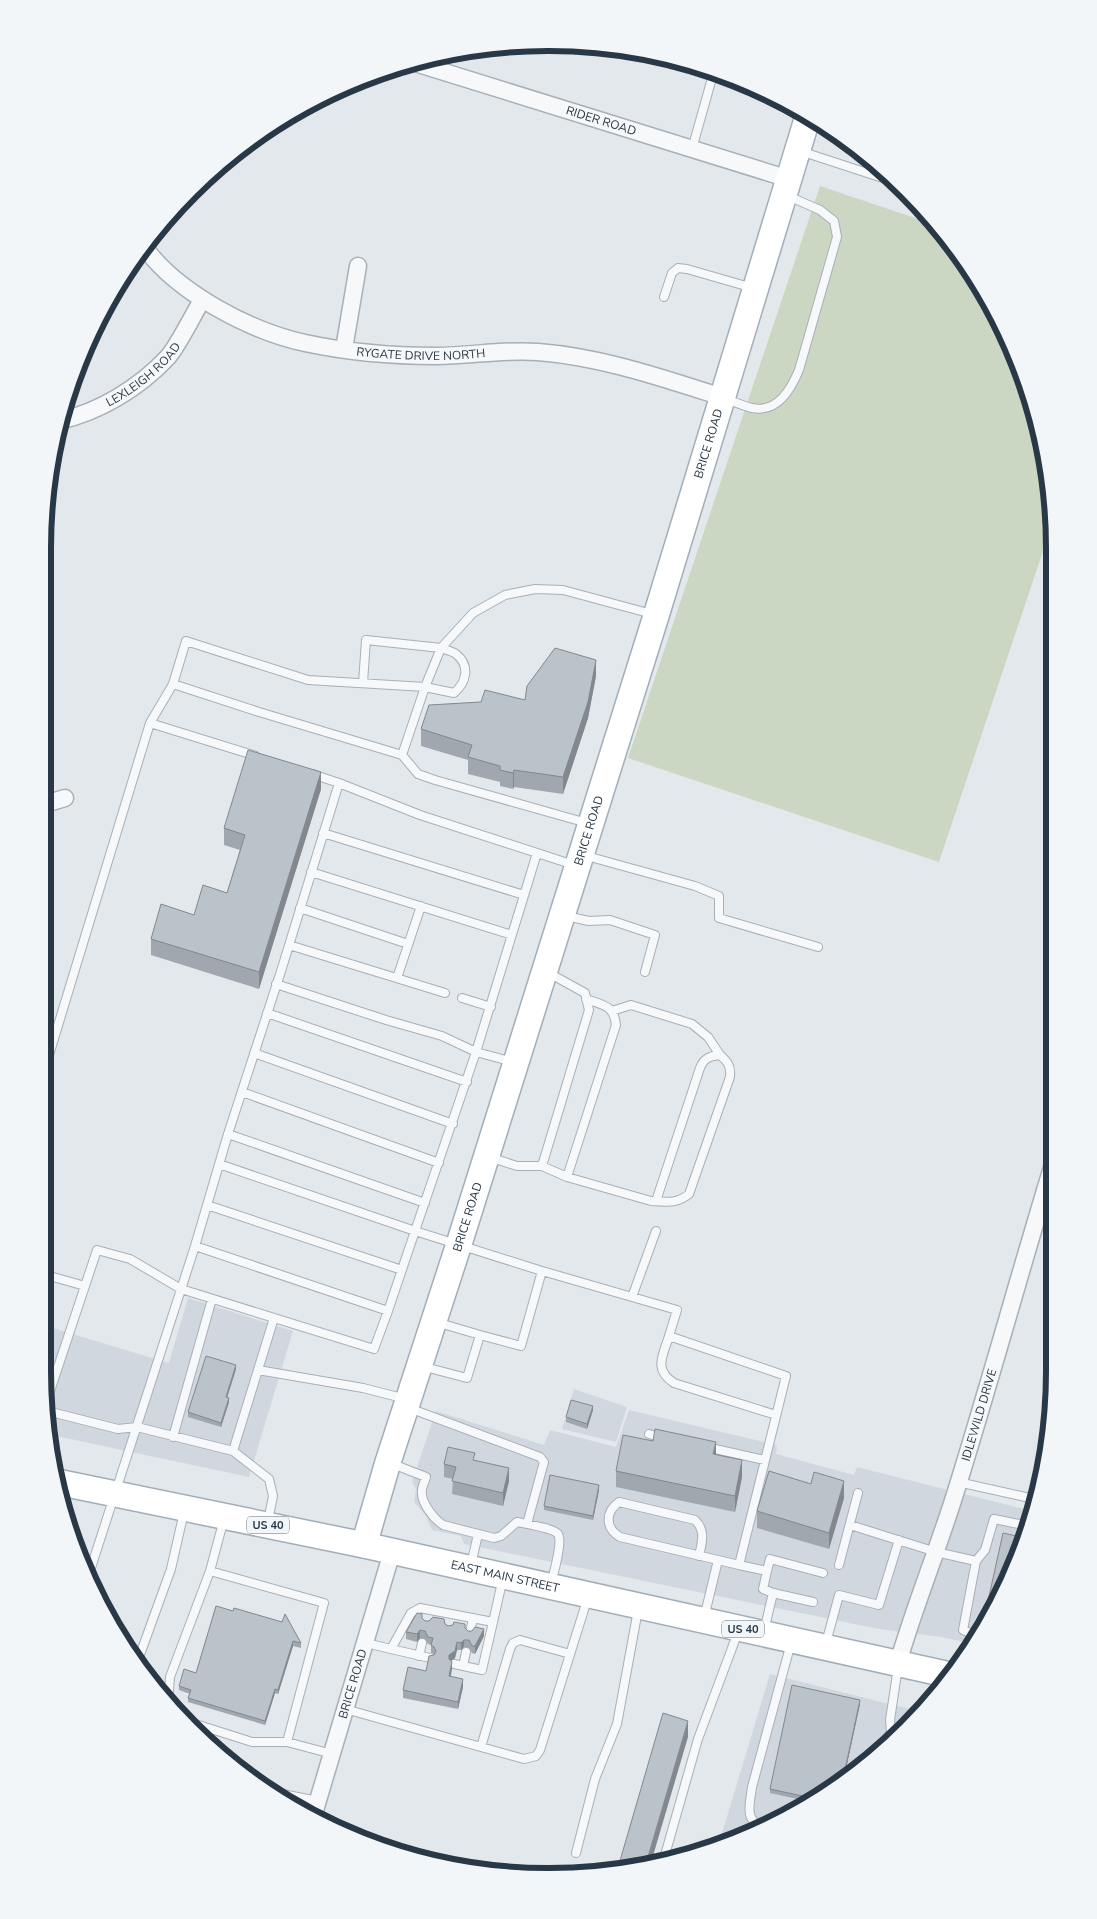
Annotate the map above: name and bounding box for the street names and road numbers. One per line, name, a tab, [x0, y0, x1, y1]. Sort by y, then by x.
street label: RIDER ROAD	[564, 102, 638, 139]
street label: LEXLEIGH ROAD	[103, 339, 184, 410]
street label: RYGATE DRIVE NORTH	[355, 343, 486, 364]
street label: BRICE ROAD	[690, 407, 727, 480]
street label: BRICE ROAD	[570, 794, 607, 867]
street label: BRICE ROAD	[449, 1180, 486, 1254]
street label: IDLEWILD DRIVE	[958, 1367, 1000, 1463]
road number: US 40	[247, 1516, 289, 1534]
street label: EAST MAIN STREET	[449, 1557, 562, 1596]
road number: US 40	[722, 1620, 764, 1638]
street label: BRICE ROAD	[335, 1647, 371, 1721]

